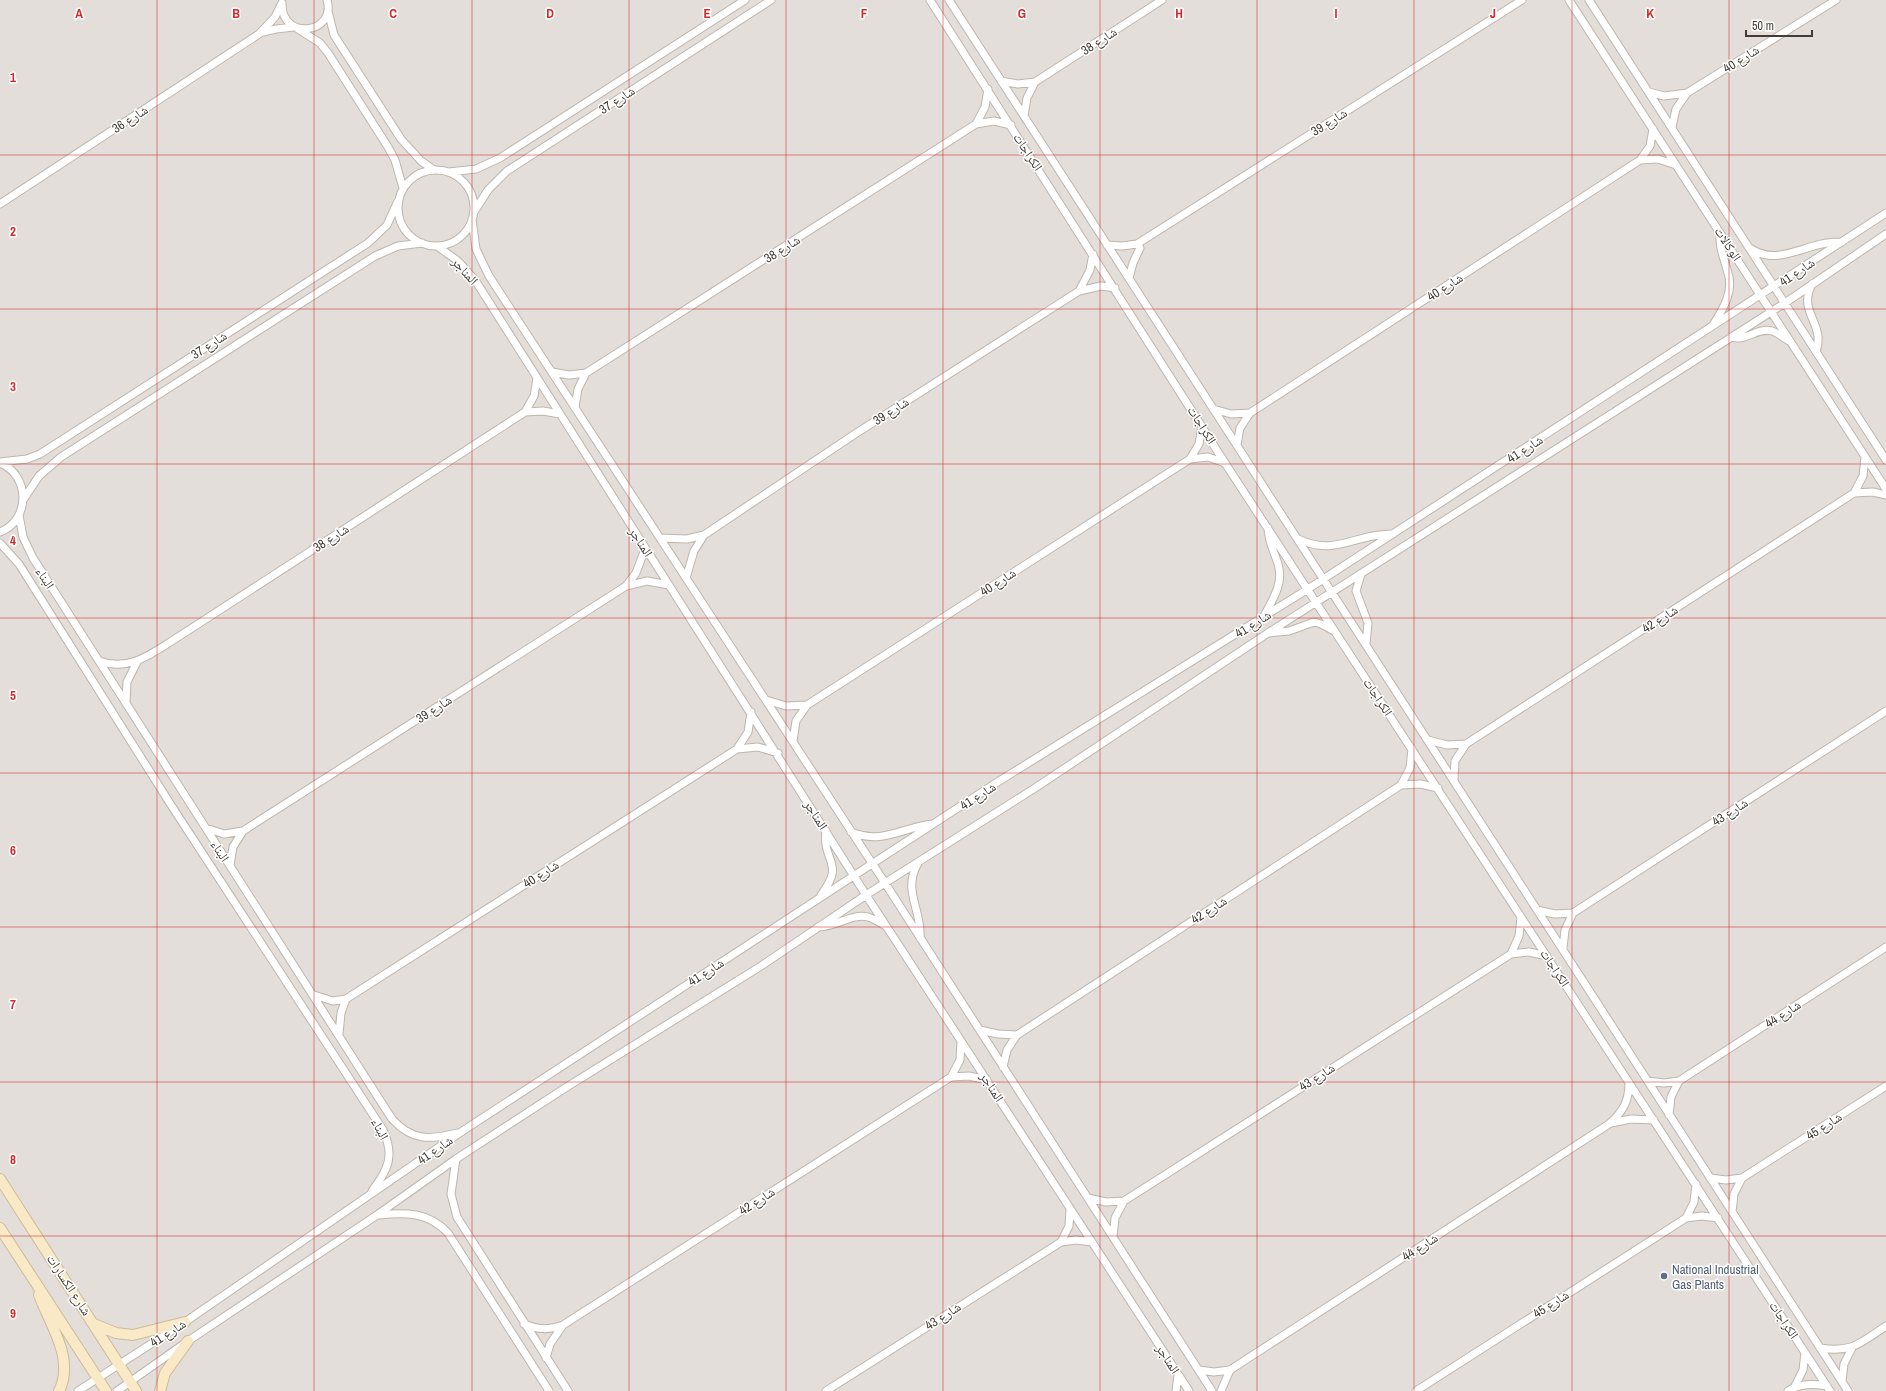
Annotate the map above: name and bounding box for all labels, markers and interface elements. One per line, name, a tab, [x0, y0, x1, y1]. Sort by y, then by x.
text: A	[75, 5, 83, 22]
text: B	[232, 5, 240, 22]
text: C	[389, 5, 397, 22]
text: D	[546, 5, 554, 22]
text: E	[703, 5, 711, 22]
text: F	[861, 5, 868, 22]
text: G	[1018, 5, 1026, 22]
text: H	[1175, 5, 1183, 22]
text: I	[1335, 5, 1338, 22]
text: J	[1490, 5, 1496, 22]
text: K	[1646, 5, 1654, 22]
scale bar	[1746, 12, 1812, 38]
text: 50 m	[1752, 18, 1774, 34]
street label: شارع 38	[1078, 23, 1121, 60]
street label: شارع 40	[1720, 41, 1763, 78]
text: 1	[10, 69, 16, 86]
street label: شارع 37	[596, 82, 639, 119]
street label: شارع 36	[109, 101, 152, 138]
street label: شارع 39	[1308, 104, 1351, 141]
street label: الكراجات	[1009, 130, 1047, 174]
text: 2	[10, 223, 16, 240]
street label: الوكالات	[1711, 224, 1745, 264]
street label: شارع 38	[761, 231, 804, 268]
street label: المناجر	[447, 253, 482, 289]
street label: شارع 41	[1776, 254, 1819, 291]
street label: شارع 40	[1424, 269, 1467, 306]
street label: شارع 37	[188, 327, 231, 364]
text: 3	[10, 378, 16, 395]
street label: شارع 39	[870, 393, 913, 430]
street label: الكراجات	[1184, 403, 1220, 447]
street label: شارع 41	[1504, 431, 1547, 468]
street label: شارع 38	[310, 520, 353, 557]
street label: المناجر	[625, 523, 657, 560]
text: 4	[10, 532, 16, 549]
street label: البناء	[32, 564, 58, 592]
street label: شارع 40	[977, 564, 1020, 601]
street label: شارع 42	[1639, 601, 1682, 638]
street label: شارع 41	[1232, 606, 1275, 643]
street label: الكراجات	[1359, 675, 1397, 719]
text: 5	[10, 687, 16, 704]
street label: شارع 39	[413, 691, 456, 728]
street label: شارع 41	[957, 778, 1000, 815]
street label: شارع 43	[1709, 794, 1752, 831]
street label: المناجر	[800, 796, 832, 833]
street label: البناء	[207, 837, 233, 865]
text: 6	[10, 842, 16, 859]
street label: شارع 40	[520, 856, 563, 893]
street label: شارع 42	[1188, 892, 1231, 929]
street label: الكراجات	[1536, 946, 1574, 990]
street label: شارع 41	[685, 954, 728, 991]
text: 7	[10, 996, 16, 1013]
street label: شارع 44	[1762, 996, 1805, 1033]
street label: شارع 43	[1296, 1059, 1339, 1096]
street label: المناجر	[976, 1068, 1008, 1105]
street label: شارع 45	[1803, 1108, 1846, 1145]
street label: البناء	[367, 1115, 393, 1143]
street label: شارع 41	[414, 1132, 457, 1169]
text: 8	[10, 1151, 16, 1168]
street label: شارع 42	[736, 1183, 779, 1220]
street label: شارع 44	[1399, 1229, 1442, 1266]
street label: شارع الكسارات	[42, 1251, 95, 1319]
place label: National Industrial Gas Plants	[1672, 1261, 1759, 1293]
marker: National Industrial Gas Plants	[1659, 1271, 1669, 1281]
street label: شارع 45	[1530, 1286, 1573, 1323]
street label: شارع 43	[922, 1298, 965, 1335]
street label: الكراجات	[1765, 1298, 1803, 1342]
text: 9	[10, 1305, 16, 1322]
street label: شارع 41	[147, 1315, 190, 1352]
street label: المناجر	[1152, 1340, 1184, 1377]

